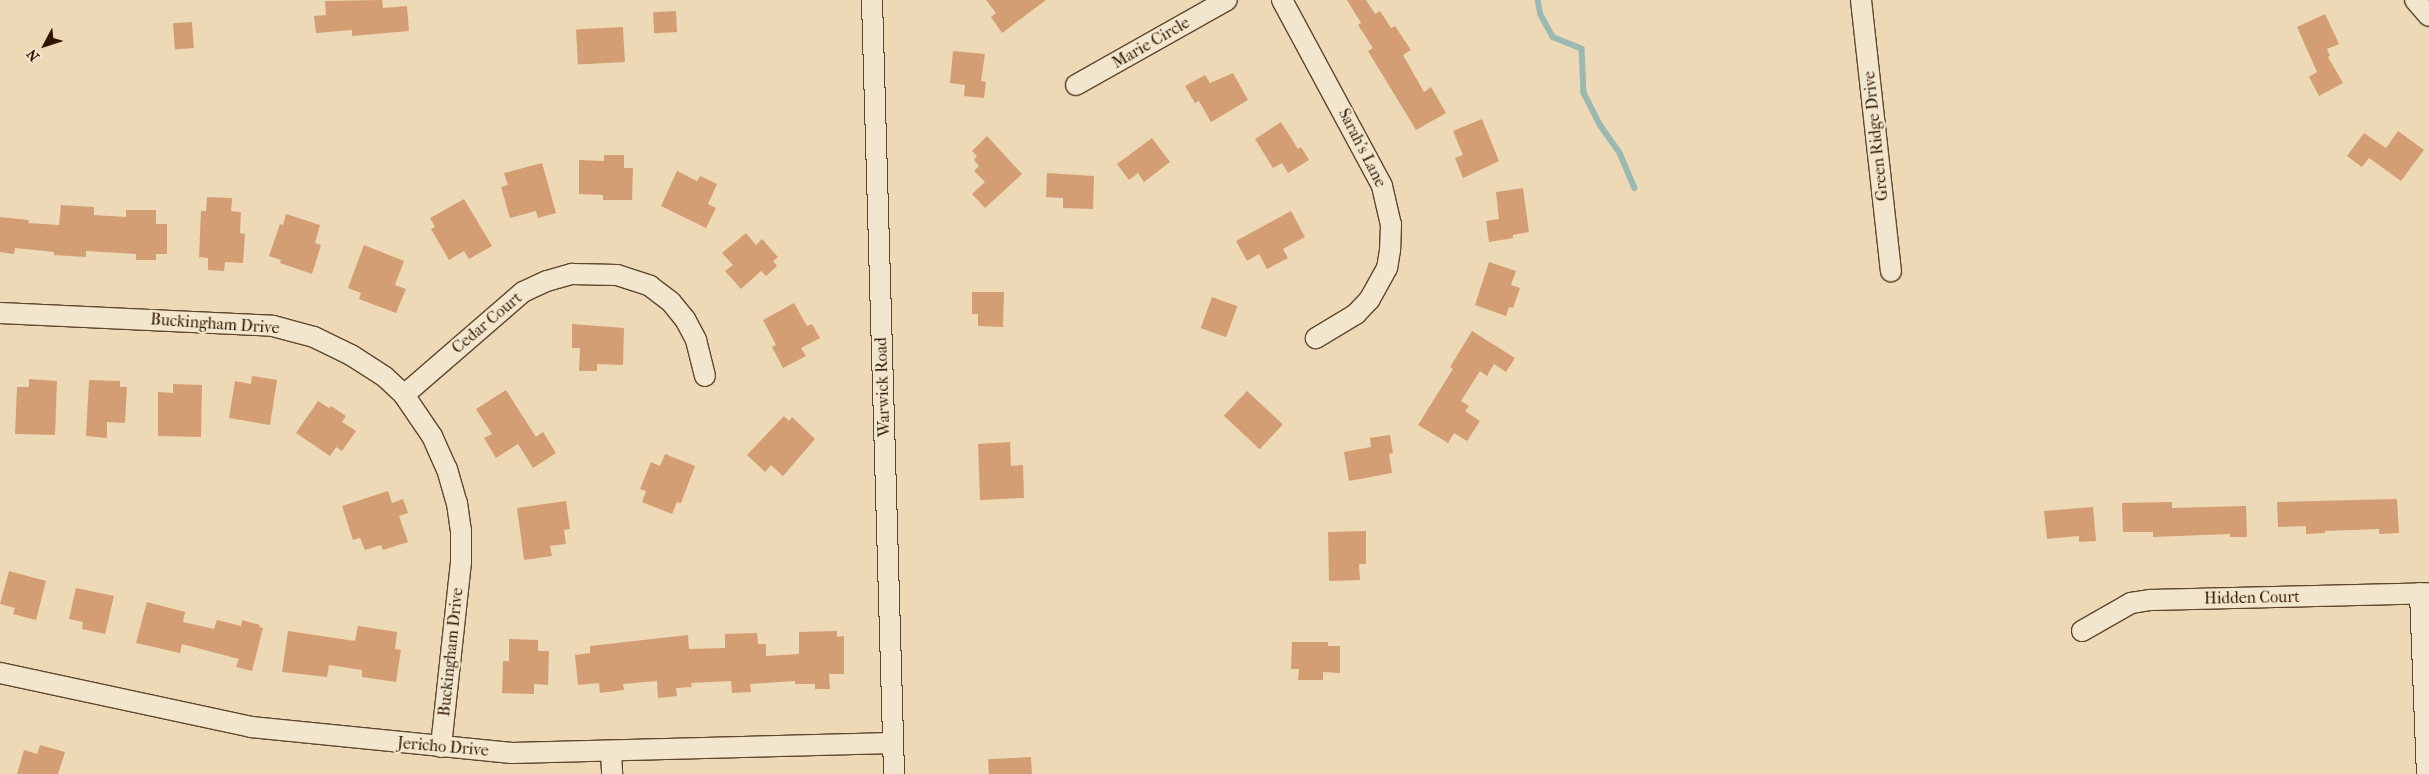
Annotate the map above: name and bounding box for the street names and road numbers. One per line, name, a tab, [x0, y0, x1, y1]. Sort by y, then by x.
street label: Marie Circle	[1109, 13, 1193, 73]
street label: Green Ridge Drive	[1860, 70, 1892, 202]
street label: Sarah's Lane	[1334, 105, 1390, 191]
street label: Cedar Court	[448, 288, 526, 358]
street label: Buckingham Drive	[150, 310, 280, 338]
street label: Warwick Road	[872, 337, 894, 437]
street label: Buckingham Drive	[435, 587, 467, 717]
street label: Hidden Court	[2204, 588, 2300, 608]
street label: Jericho Drive	[397, 733, 489, 761]

